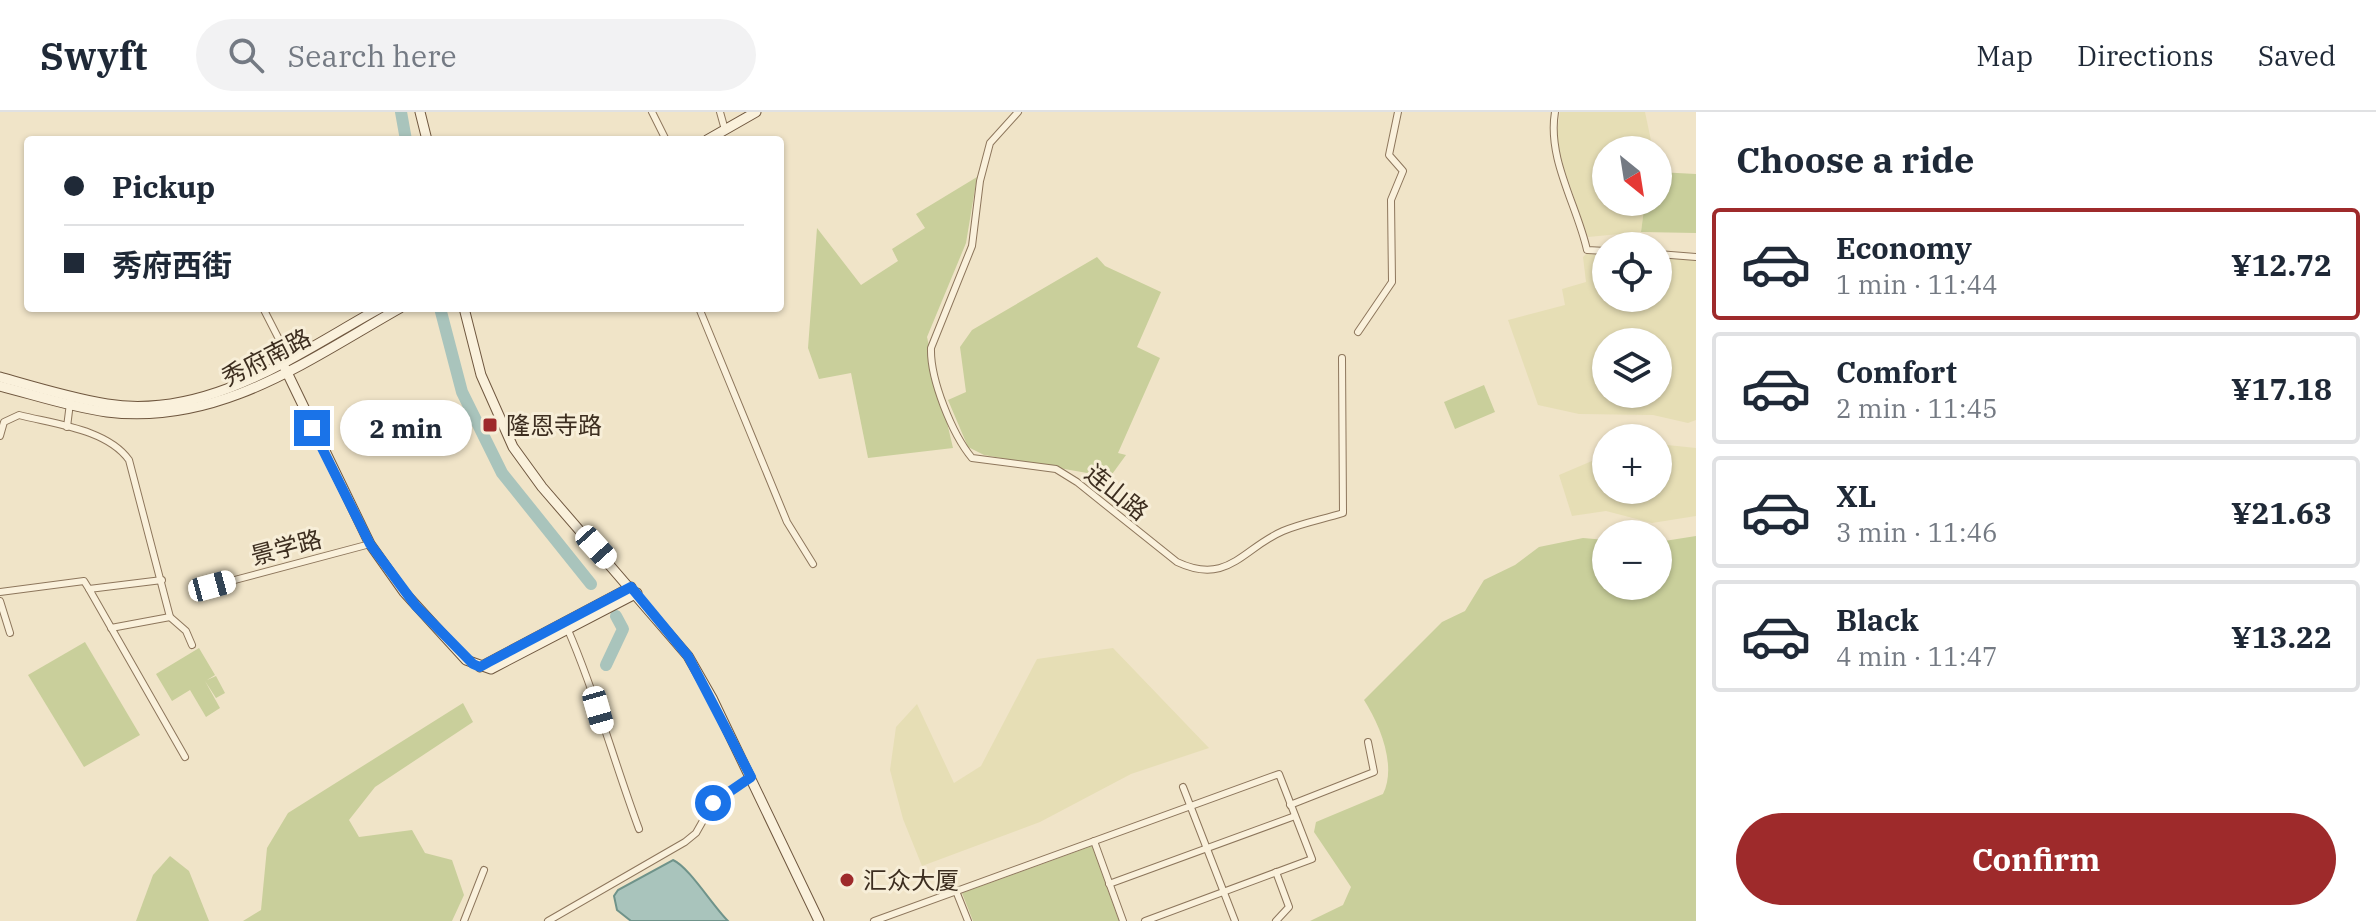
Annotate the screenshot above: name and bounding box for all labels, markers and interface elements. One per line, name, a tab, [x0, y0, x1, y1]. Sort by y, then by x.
search box	[196, 19, 756, 91]
text: Swyft	[40, 31, 148, 80]
icon: search	[224, 33, 268, 77]
text: Search here	[288, 36, 457, 75]
text: Map	[1976, 37, 2033, 74]
text: Directions	[2077, 37, 2214, 74]
text: Saved	[2258, 37, 2336, 74]
north arrow	[1592, 136, 1672, 216]
map controls	[1592, 136, 1672, 600]
text: Choose a ride	[1736, 136, 1975, 183]
text: Pickup	[112, 167, 215, 206]
icon: car	[1740, 228, 1812, 300]
text: Economy	[1836, 228, 1972, 267]
button: locate	[1592, 232, 1672, 312]
text: 秀府西街	[112, 245, 232, 284]
text: ¥12.72	[2231, 245, 2332, 284]
text: 1 min · 11:44	[1836, 267, 1998, 301]
street label: 秀府南路	[216, 321, 316, 393]
button: layers	[1592, 328, 1672, 408]
icon: car	[1740, 352, 1812, 424]
text: Comfort	[1836, 352, 1957, 391]
text: ¥17.18	[2231, 369, 2332, 408]
text: 2 min · 11:45	[1836, 391, 1998, 425]
callout: 2 min	[340, 400, 472, 456]
place label: 隆恩寺路	[506, 409, 602, 441]
route end	[294, 410, 330, 446]
text: 2 min	[370, 411, 442, 445]
marker: 隆恩寺路	[481, 416, 499, 434]
button: +	[1592, 424, 1672, 504]
street label: 连山路	[1079, 457, 1155, 527]
icon: car	[1740, 476, 1812, 548]
text: XL	[1836, 476, 1876, 515]
text: ¥21.63	[2231, 493, 2332, 532]
text: 3 min · 11:46	[1836, 515, 1998, 549]
button: −	[1592, 520, 1672, 600]
car	[571, 521, 621, 573]
street label: 景学路	[247, 522, 325, 572]
car	[186, 568, 238, 604]
icon: car	[1740, 600, 1812, 672]
text: Black	[1836, 600, 1919, 639]
text: ¥13.22	[2231, 617, 2332, 656]
text: 4 min · 11:47	[1836, 639, 1998, 673]
car	[580, 684, 616, 736]
route start	[695, 785, 731, 821]
button: Confirm	[1736, 813, 2336, 905]
place label: 汇众大厦	[863, 864, 959, 896]
marker: 汇众大厦	[838, 871, 856, 889]

